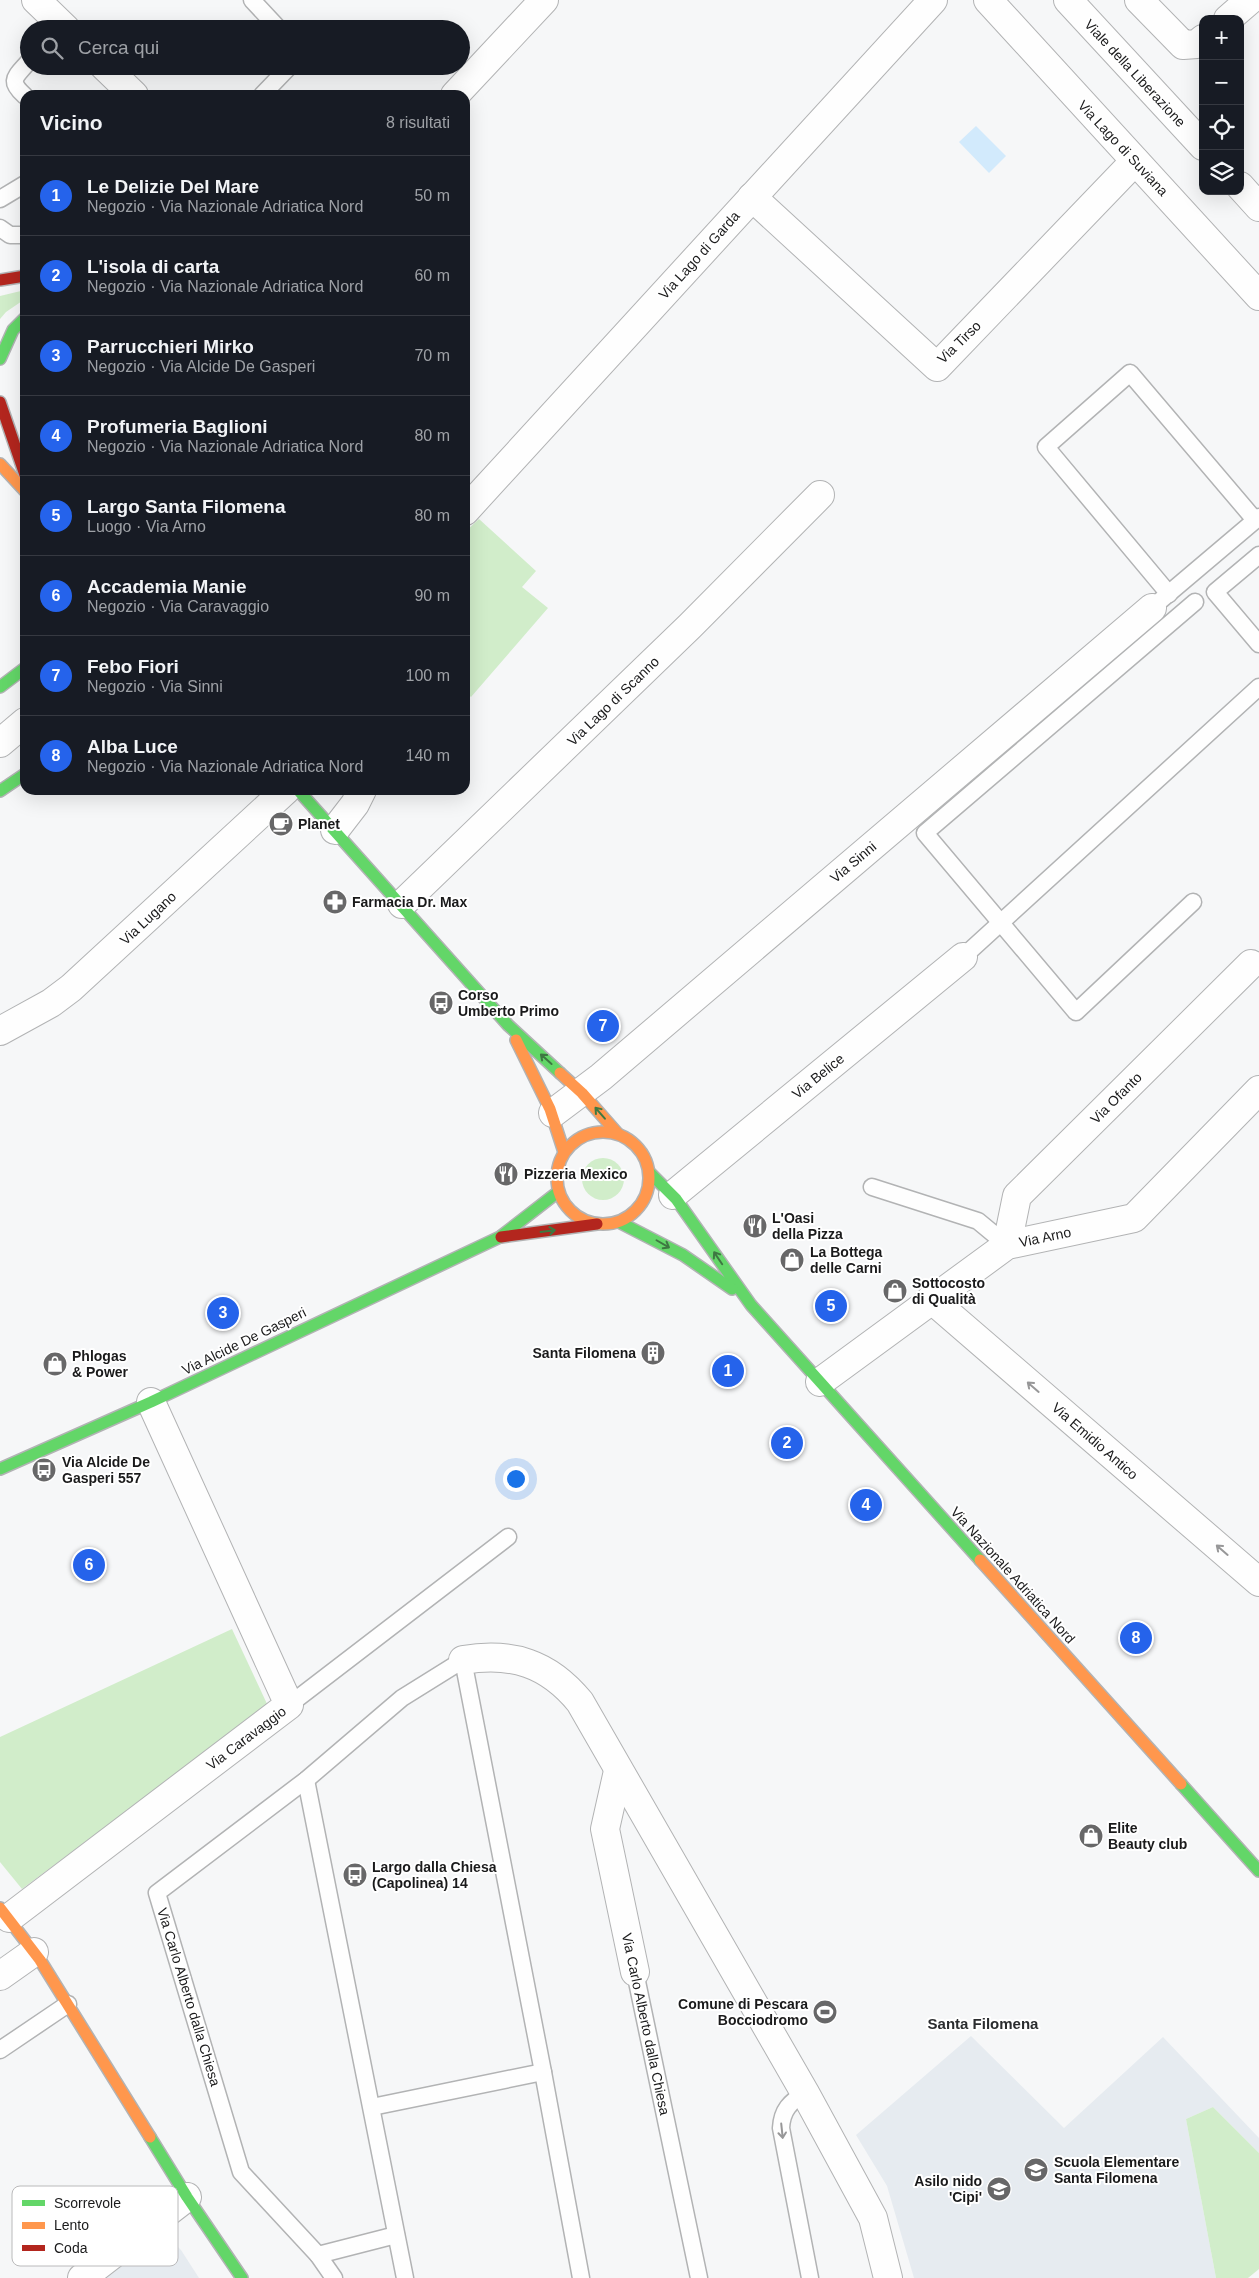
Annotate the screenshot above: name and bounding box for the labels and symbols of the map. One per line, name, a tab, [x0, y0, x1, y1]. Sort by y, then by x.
street label: Viale della Liberazione	[1081, 16, 1189, 130]
street label: Via Lago di Suviana	[1075, 97, 1171, 199]
street label: Via Lago di Garda	[655, 208, 743, 302]
street label: Via Tirso	[934, 317, 984, 367]
street label: Via Lago di Scanno	[564, 653, 662, 749]
cafe icon: Planet	[268, 811, 294, 837]
place label: Planet	[298, 816, 340, 832]
street label: Via Sinni	[827, 838, 879, 886]
street label: Via Lugano	[117, 888, 179, 948]
pharmacy icon: Farmacia Dr. Max	[322, 889, 348, 915]
place label: Farmacia Dr. Max	[352, 894, 467, 910]
place label: Corso Umberto Primo	[458, 987, 559, 1019]
bus stop icon: Corso Umberto Primo	[428, 990, 454, 1016]
pin: 7	[587, 1007, 619, 1045]
street label: Via Belice	[789, 1050, 847, 1102]
one-way arrow	[540, 1054, 553, 1065]
street label: Via Ofanto	[1087, 1069, 1145, 1127]
one-way arrow	[595, 1107, 606, 1120]
restaurant icon: Pizzeria Mexico	[493, 1161, 519, 1187]
place label: Pizzeria Mexico	[524, 1166, 628, 1182]
place label: L'Oasi della Pizza	[772, 1210, 843, 1242]
restaurant icon: L'Oasi della Pizza	[742, 1213, 768, 1239]
street label: Via Arno	[1018, 1224, 1073, 1250]
one-way arrow	[540, 1226, 556, 1236]
one-way arrow	[655, 1239, 669, 1249]
place label: La Bottega delle Carni	[810, 1244, 883, 1276]
shop icon: La Bottega delle Carni	[779, 1247, 805, 1273]
one-way arrow	[713, 1251, 723, 1265]
place label: Sottocosto di Qualità	[912, 1275, 985, 1307]
shop icon: Sottocosto di Qualità	[882, 1278, 908, 1304]
pin: 5	[815, 1287, 847, 1325]
pin: 3	[207, 1294, 239, 1332]
street label: Via Alcide De Gasperi	[179, 1304, 309, 1378]
building icon: Santa Filomena	[640, 1340, 666, 1366]
place label: Santa Filomena	[533, 1345, 636, 1361]
place label: Phlogas & Power	[72, 1348, 129, 1380]
shop icon: Phlogas & Power	[42, 1351, 68, 1377]
pin: 1	[712, 1352, 744, 1390]
one-way arrow	[1026, 1381, 1039, 1393]
street label: Via Emidio Antico	[1049, 1399, 1141, 1483]
pin: 2	[771, 1424, 803, 1462]
place label: Via Alcide De Gasperi 557	[62, 1454, 150, 1486]
bus stop icon: Via Alcide De Gasperi 557	[31, 1457, 57, 1483]
your location	[503, 1466, 529, 1492]
pin: 4	[850, 1486, 882, 1524]
street label: Via Nazionale Adriatica Nord	[948, 1504, 1078, 1646]
one-way arrow	[1216, 1545, 1229, 1556]
pin: 6	[73, 1546, 105, 1584]
pin: 8	[1120, 1619, 1152, 1657]
street label: Via Caravaggio	[203, 1703, 289, 1773]
place label: Elite Beauty club	[1108, 1820, 1187, 1852]
shop icon: Elite Beauty club	[1078, 1823, 1104, 1849]
place label: Largo dalla Chiesa (Capolinea) 14	[372, 1859, 497, 1891]
bus stop icon: Largo dalla Chiesa (Capolinea) 14	[342, 1862, 368, 1888]
street label: Via Carlo Alberto dalla Chiesa	[154, 1906, 224, 2088]
street label: Via Carlo Alberto dalla Chiesa	[619, 1931, 673, 2117]
place label: Comune di Pescara Bocciodromo	[678, 1996, 808, 2028]
sports icon: Comune di Pescara Bocciodromo	[812, 1999, 838, 2025]
district label: Santa Filomena	[928, 2015, 1039, 2032]
one-way arrow	[778, 2122, 787, 2138]
place label: Scuola Elementare Santa Filomena	[1054, 2154, 1179, 2186]
school or university icon: Scuola Elementare Santa Filomena	[1023, 2157, 1049, 2183]
place label: Asilo nido 'Cipi'	[914, 2173, 982, 2205]
school or university icon: Asilo nido 'Cipi'	[986, 2176, 1012, 2202]
legend	[12, 2186, 178, 2266]
text: Scorrevole	[54, 2195, 121, 2211]
text: Lento	[54, 2217, 89, 2233]
text: Coda	[54, 2240, 88, 2256]

